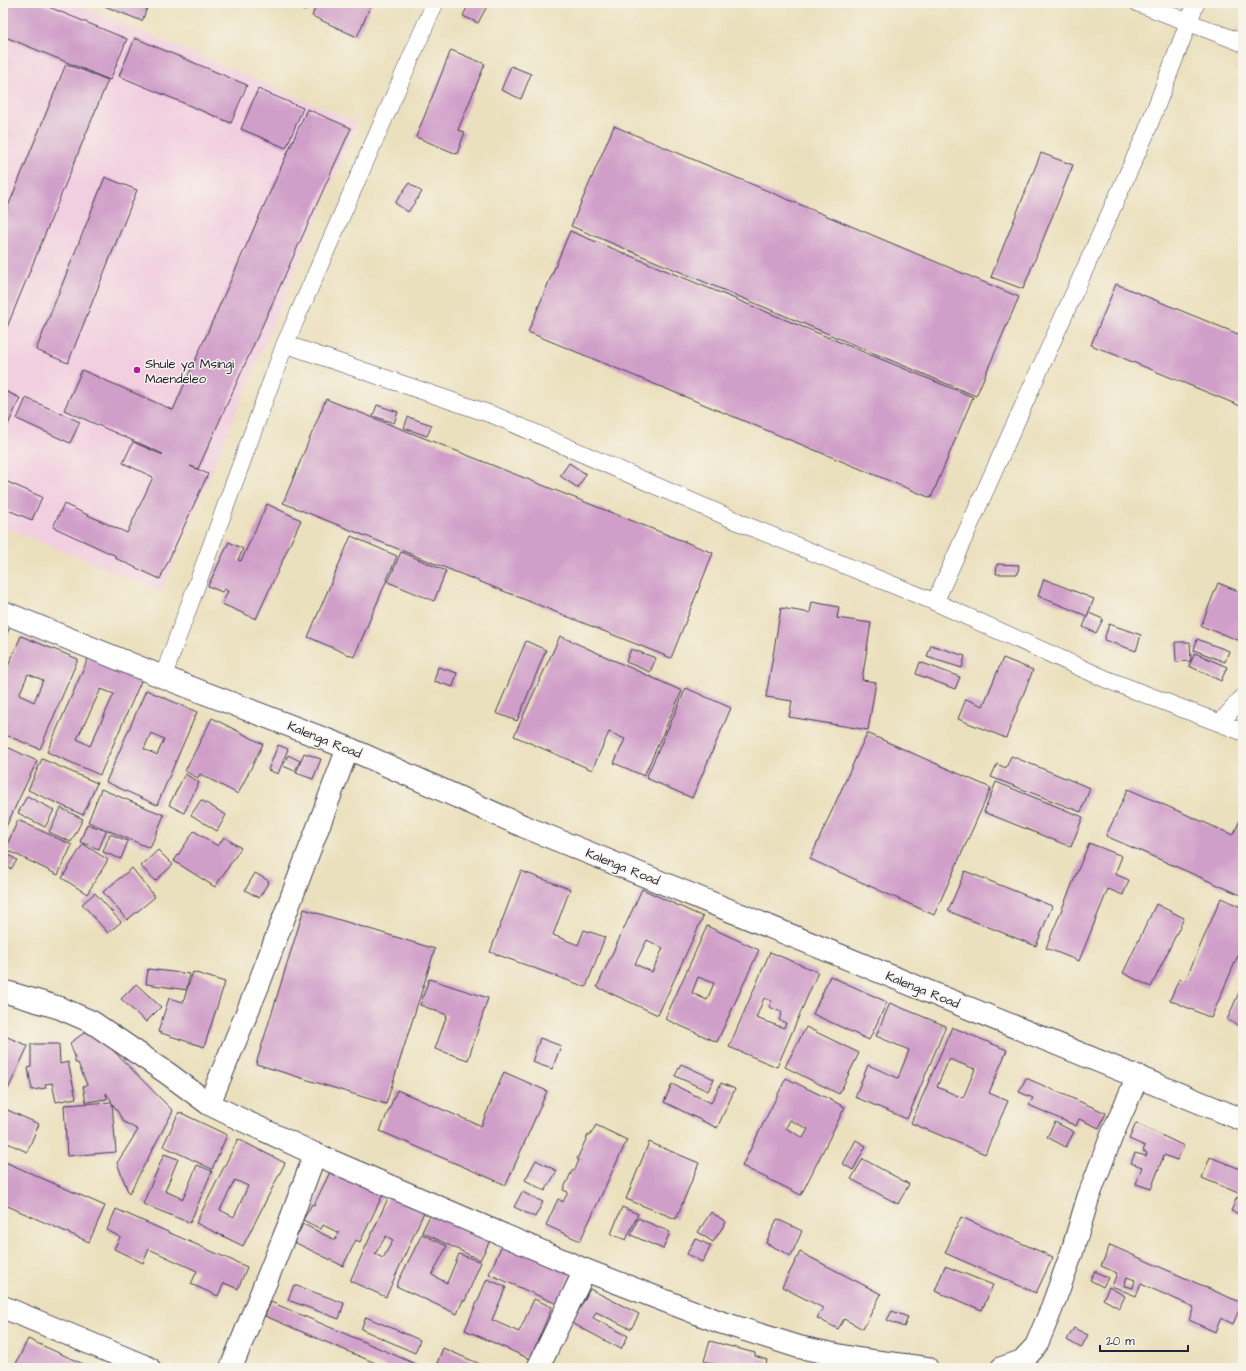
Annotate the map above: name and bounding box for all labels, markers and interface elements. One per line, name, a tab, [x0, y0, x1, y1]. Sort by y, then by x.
place label: Shule ya Msingi Maendeleo	[145, 355, 234, 388]
marker: Shule ya Msingi Maendeleo	[132, 365, 142, 375]
street label: Kalenga Road	[285, 717, 365, 764]
street label: Kalenga Road	[583, 844, 663, 891]
street label: Kalenga Road	[883, 967, 963, 1014]
scale bar	[1100, 1327, 1188, 1353]
text: 20 m	[1106, 1333, 1135, 1350]

